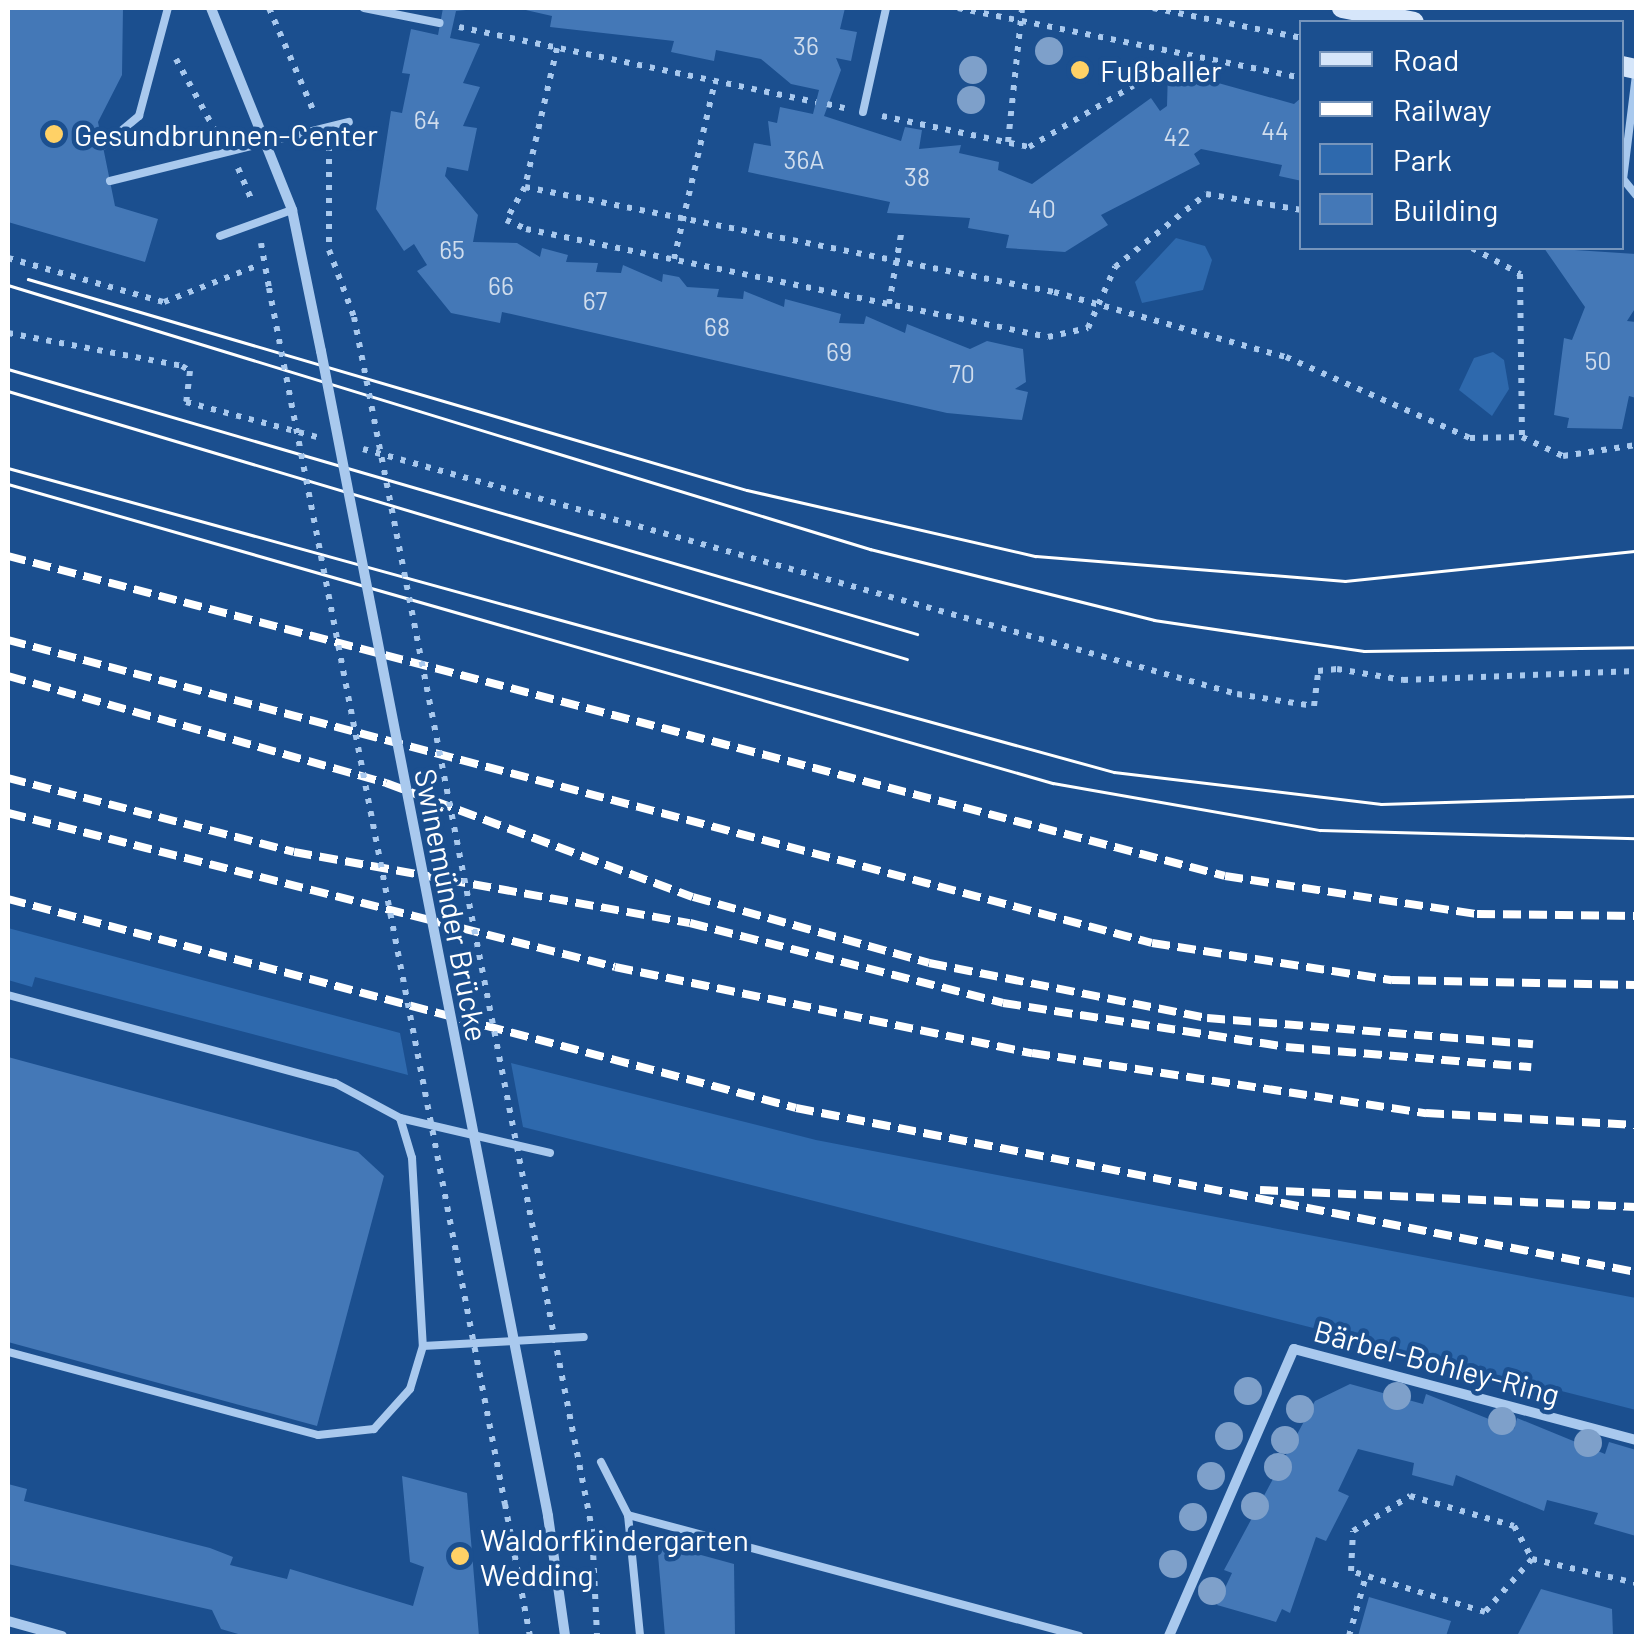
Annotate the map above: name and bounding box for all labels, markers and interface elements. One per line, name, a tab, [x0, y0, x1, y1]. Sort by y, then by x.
legend	[1299, 20, 1624, 250]
house number: 36	[793, 30, 819, 60]
text: Road	[1393, 41, 1459, 77]
place label: Fußballer	[1100, 52, 1222, 88]
marker: Fußballer	[1069, 59, 1091, 81]
text: Railway	[1393, 91, 1492, 127]
house number: 64	[414, 104, 440, 134]
house number: 44	[1261, 115, 1289, 145]
place label: Gesundbrunnen-Center	[74, 116, 378, 152]
house number: 42	[1163, 121, 1191, 151]
marker: Gesundbrunnen-Center	[43, 123, 65, 145]
text: Park	[1393, 141, 1452, 177]
house number: 36A	[784, 144, 824, 174]
house number: 38	[904, 161, 930, 191]
text: Building	[1393, 191, 1498, 227]
house number: 40	[1028, 193, 1056, 223]
house number: 65	[439, 234, 465, 264]
house number: 66	[488, 270, 514, 300]
house number: 67	[583, 285, 607, 315]
house number: 68	[704, 311, 730, 341]
house number: 69	[826, 336, 852, 366]
house number: 50	[1585, 345, 1611, 375]
house number: 70	[949, 358, 975, 388]
street label: Swinemünder Brücke	[408, 766, 496, 1044]
street label: Bärbel-Bohley-Ring	[1310, 1312, 1564, 1412]
place label: Waldorfkindergarten Wedding	[480, 1521, 749, 1592]
marker: Waldorfkindergarten Wedding	[449, 1545, 471, 1567]

